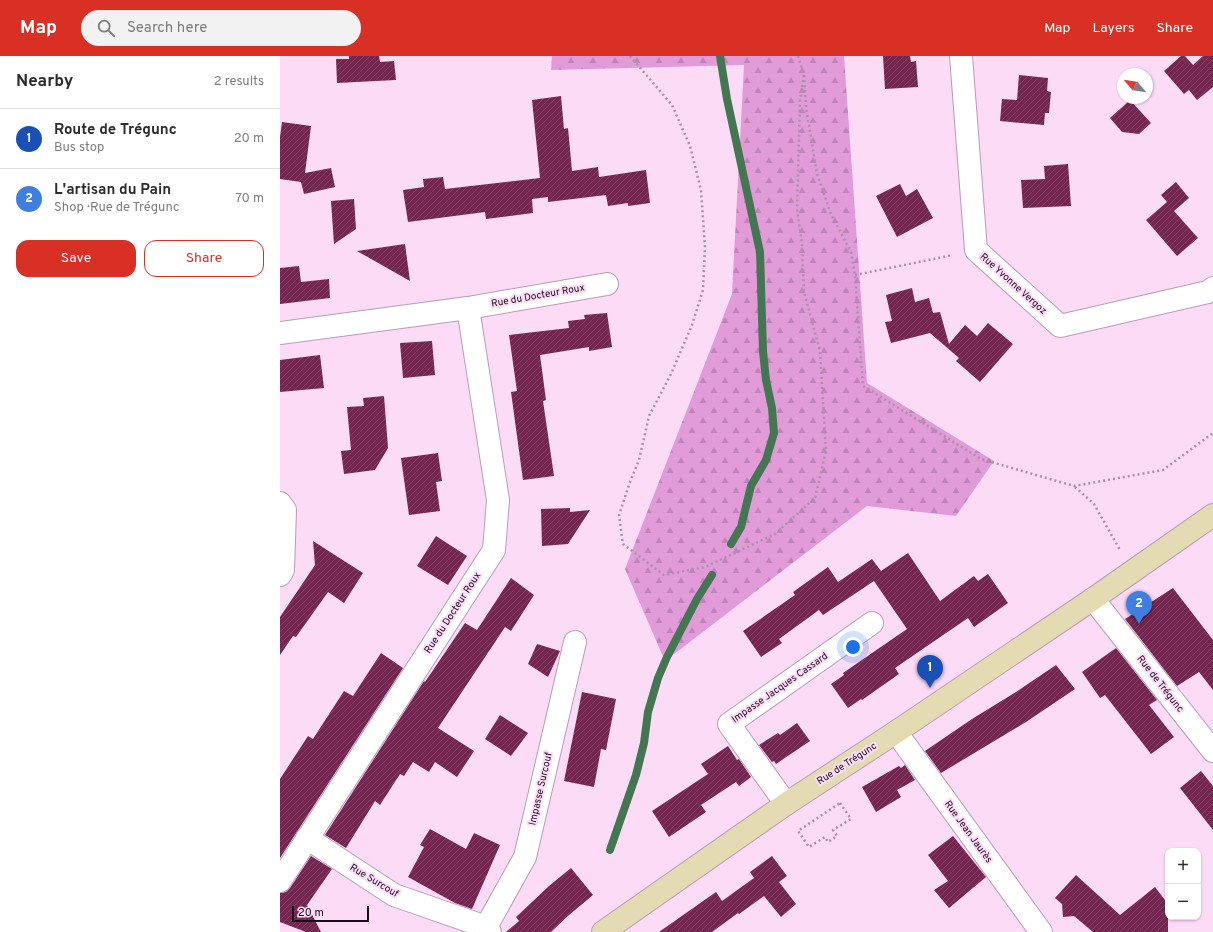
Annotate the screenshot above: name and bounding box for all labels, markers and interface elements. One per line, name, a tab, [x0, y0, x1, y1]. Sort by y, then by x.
search box	[81, 10, 361, 46]
text: Map	[20, 16, 57, 40]
icon: search	[95, 17, 117, 39]
text: Search here	[127, 19, 207, 38]
text: Map	[1044, 20, 1070, 37]
text: Layers	[1092, 20, 1134, 37]
text: Share	[1156, 20, 1193, 37]
north arrow	[1117, 68, 1153, 104]
text: Nearby	[16, 71, 73, 93]
text: 2 results	[214, 74, 264, 90]
text: Route de Trégunc	[54, 121, 177, 140]
text: 1	[26, 131, 32, 147]
text: 20 m	[234, 131, 264, 147]
text: Bus stop	[54, 140, 104, 156]
text: L'artisan du Pain	[54, 181, 171, 200]
text: 2	[25, 191, 33, 207]
text: 70 m	[235, 191, 264, 207]
text: Shop · Rue de Trégunc	[54, 200, 179, 216]
button: Save	[16, 240, 136, 277]
button: Share	[144, 240, 264, 277]
street label: Rue Yvonne Vergoz	[977, 250, 1049, 318]
street label: Rue du Docteur Roux	[490, 281, 586, 311]
street label: Rue du Docteur Roux	[422, 570, 484, 656]
pin: 2	[1126, 591, 1152, 624]
your location	[843, 637, 863, 657]
street label: Impasse Jacques Cassard	[729, 650, 831, 726]
street label: Rue de Trégunc	[1134, 653, 1186, 715]
pin: 1	[917, 655, 943, 688]
street label: Rue de Trégunc	[815, 740, 879, 788]
street label: Impasse Surcouf	[526, 751, 556, 827]
street label: Rue Jean Jaurès	[941, 798, 995, 866]
map controls	[1165, 848, 1201, 920]
button: +	[1165, 848, 1201, 884]
street label: Rue Surcouf	[347, 861, 401, 901]
button: −	[1165, 884, 1201, 920]
scale bar	[292, 904, 369, 923]
text: 20 m	[298, 906, 324, 920]

